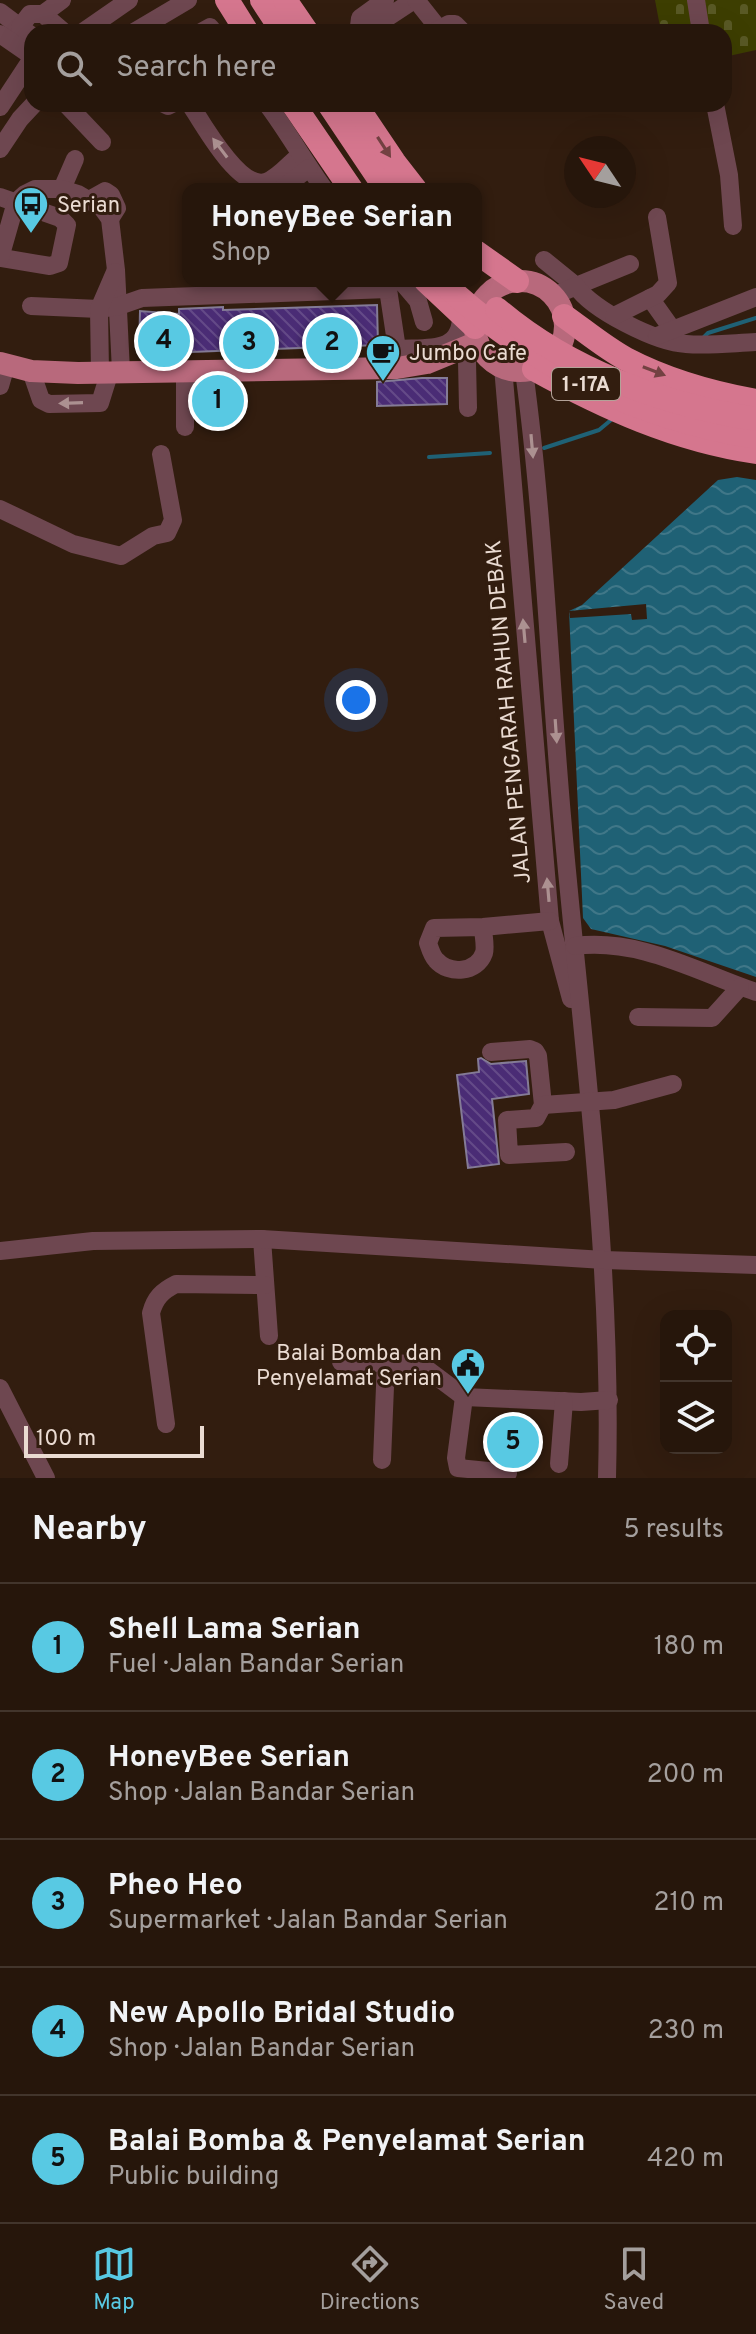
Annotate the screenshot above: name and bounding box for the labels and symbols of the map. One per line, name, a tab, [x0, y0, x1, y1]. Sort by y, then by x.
north arrow	[564, 136, 636, 208]
one-way arrow	[212, 137, 228, 158]
one-way arrow	[376, 137, 391, 158]
bus stop icon: Serian	[12, 185, 50, 235]
place label: Serian	[57, 193, 120, 220]
pin: 4	[138, 311, 190, 371]
pin: 3	[223, 313, 275, 373]
pin: 2	[306, 313, 358, 373]
cafe icon: Jumbo Cafe	[364, 333, 402, 383]
place label: Jumbo Cafe	[409, 341, 527, 368]
one-way arrow	[642, 365, 666, 378]
road number: 1-17A	[552, 368, 620, 400]
pin: 1	[192, 371, 244, 431]
one-way arrow	[58, 397, 83, 410]
one-way arrow	[526, 433, 539, 458]
street label: JALAN PENGARAH RAHUN DEBAK	[481, 539, 538, 885]
one-way arrow	[518, 618, 531, 643]
your location	[336, 680, 376, 720]
one-way arrow	[550, 719, 563, 744]
one-way arrow	[541, 877, 554, 902]
place label: Balai Bomba dan Penyelamat Serian	[256, 1341, 442, 1393]
public building icon: Balai Bomba dan Penyelamat Serian	[449, 1346, 487, 1396]
pin: 5	[487, 1412, 539, 1472]
scale bar	[24, 1422, 204, 1458]

